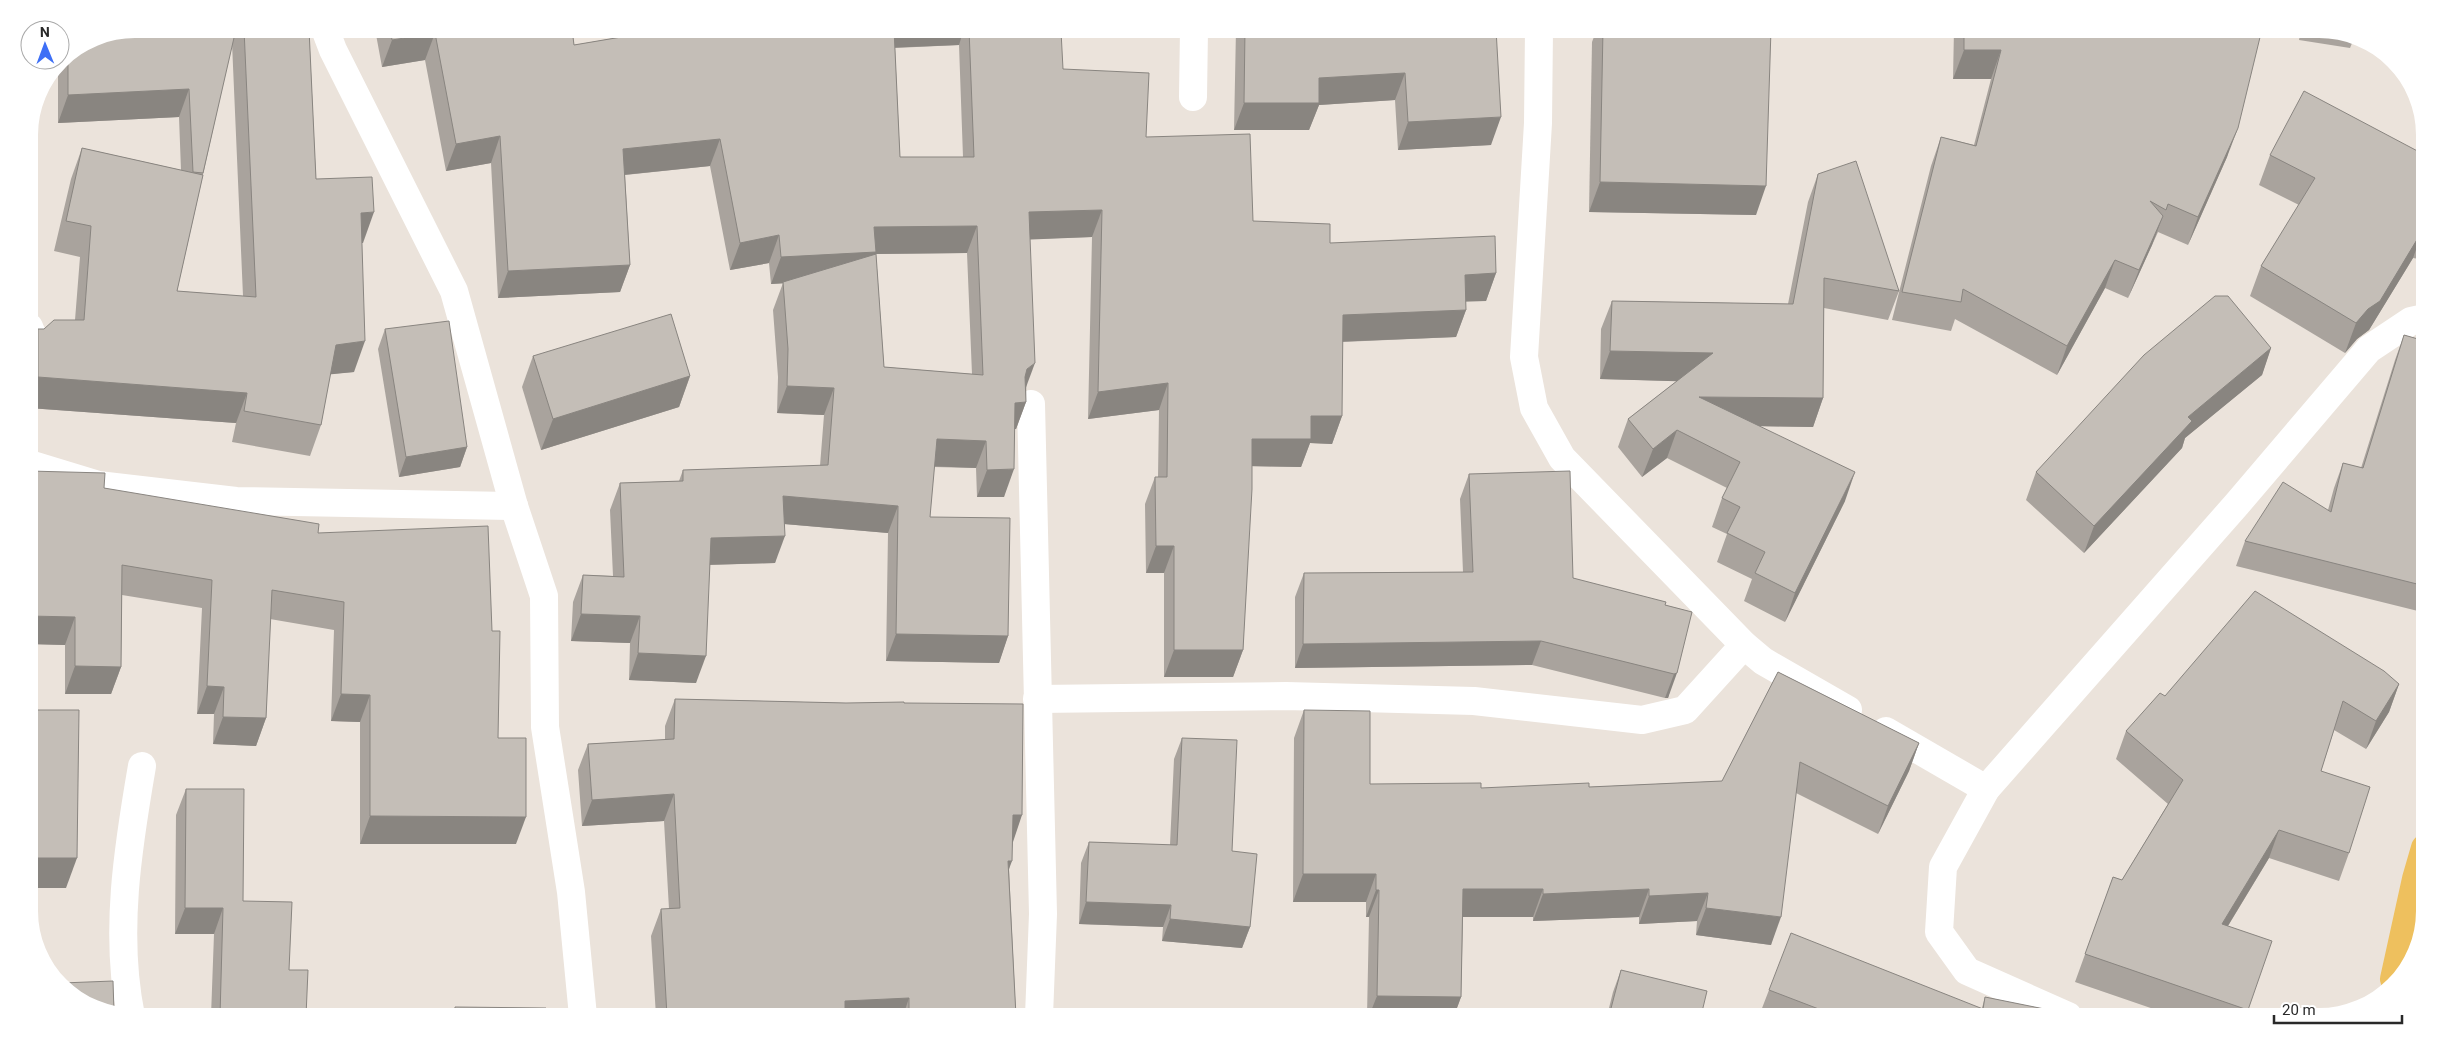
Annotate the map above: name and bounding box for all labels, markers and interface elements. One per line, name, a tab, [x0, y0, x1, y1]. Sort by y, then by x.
north arrow	[20, 20, 70, 70]
text: N	[40, 24, 50, 40]
scale bar	[2274, 992, 2402, 1024]
text: 20 m	[2282, 1001, 2316, 1019]

